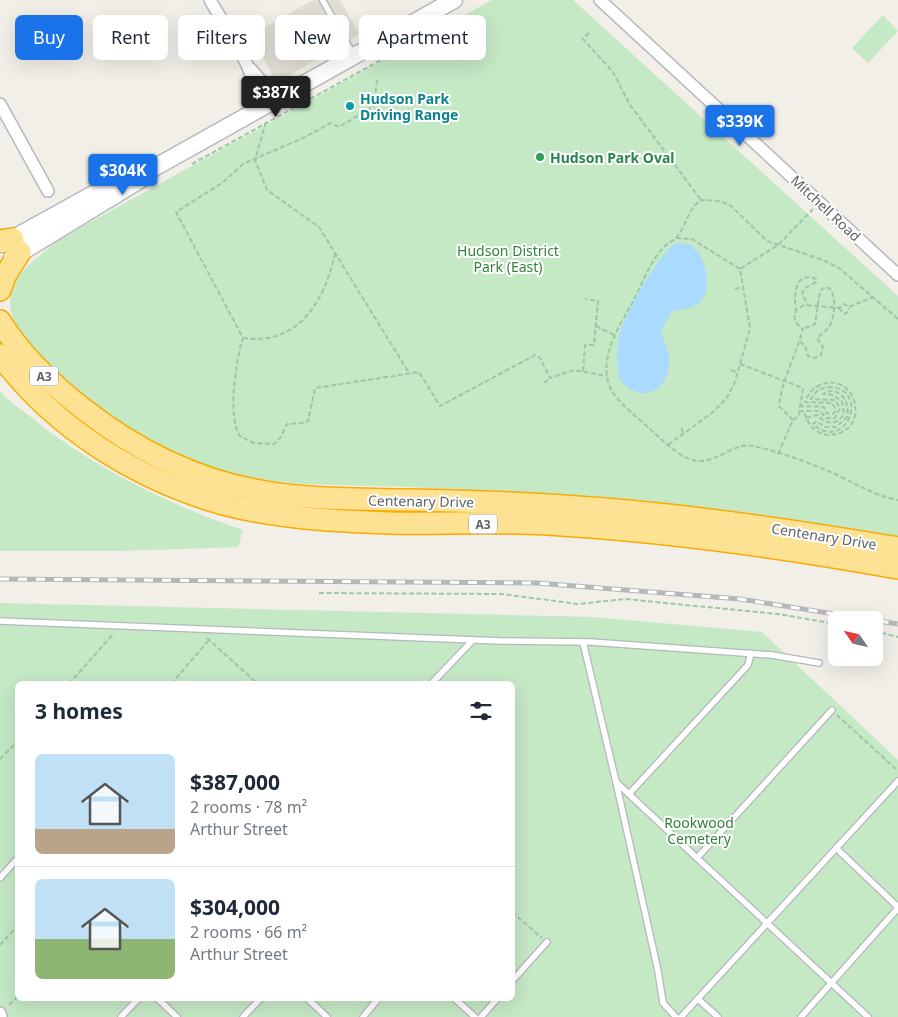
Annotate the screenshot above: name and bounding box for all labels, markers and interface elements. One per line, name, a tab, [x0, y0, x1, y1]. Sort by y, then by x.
chip: Buy	[15, 15, 83, 60]
chip: Rent	[93, 15, 168, 60]
chip: Filters	[178, 15, 265, 60]
chip: New	[275, 15, 349, 60]
chip: Apartment	[359, 15, 486, 60]
pin: $387K	[241, 76, 311, 118]
text: $387K	[252, 81, 300, 103]
place label: Hudson Park Driving Range	[360, 89, 458, 124]
marker: Hudson Park Driving Range	[344, 100, 356, 112]
pin: $339K	[705, 104, 775, 147]
text: $339K	[716, 110, 764, 132]
place label: Hudson Park Oval	[550, 148, 674, 167]
marker: Hudson Park Oval	[534, 151, 546, 163]
pin: $304K	[88, 154, 158, 196]
text: $304K	[99, 159, 147, 181]
street label: Mitchell Road	[787, 171, 865, 245]
park label: Hudson District Park (East)	[457, 241, 559, 276]
road number: A3	[30, 366, 58, 386]
street label: Centenary Drive	[368, 491, 474, 511]
road number: A3	[469, 514, 497, 534]
street label: Centenary Drive	[770, 518, 878, 554]
north arrow	[828, 611, 882, 666]
map controls	[828, 611, 883, 666]
text: 3 homes	[35, 697, 123, 725]
icon: filters	[467, 697, 495, 725]
text: $387,000	[190, 768, 280, 796]
icon: home	[75, 774, 135, 834]
text: 2 rooms · 78 m²	[190, 796, 307, 818]
park label: Rookwood Cemetery	[664, 813, 734, 848]
text: Arthur Street	[190, 818, 288, 840]
text: $304,000	[190, 893, 280, 921]
icon: home	[75, 899, 135, 959]
text: 2 rooms · 66 m²	[190, 921, 307, 943]
text: Arthur Street	[190, 943, 288, 965]

